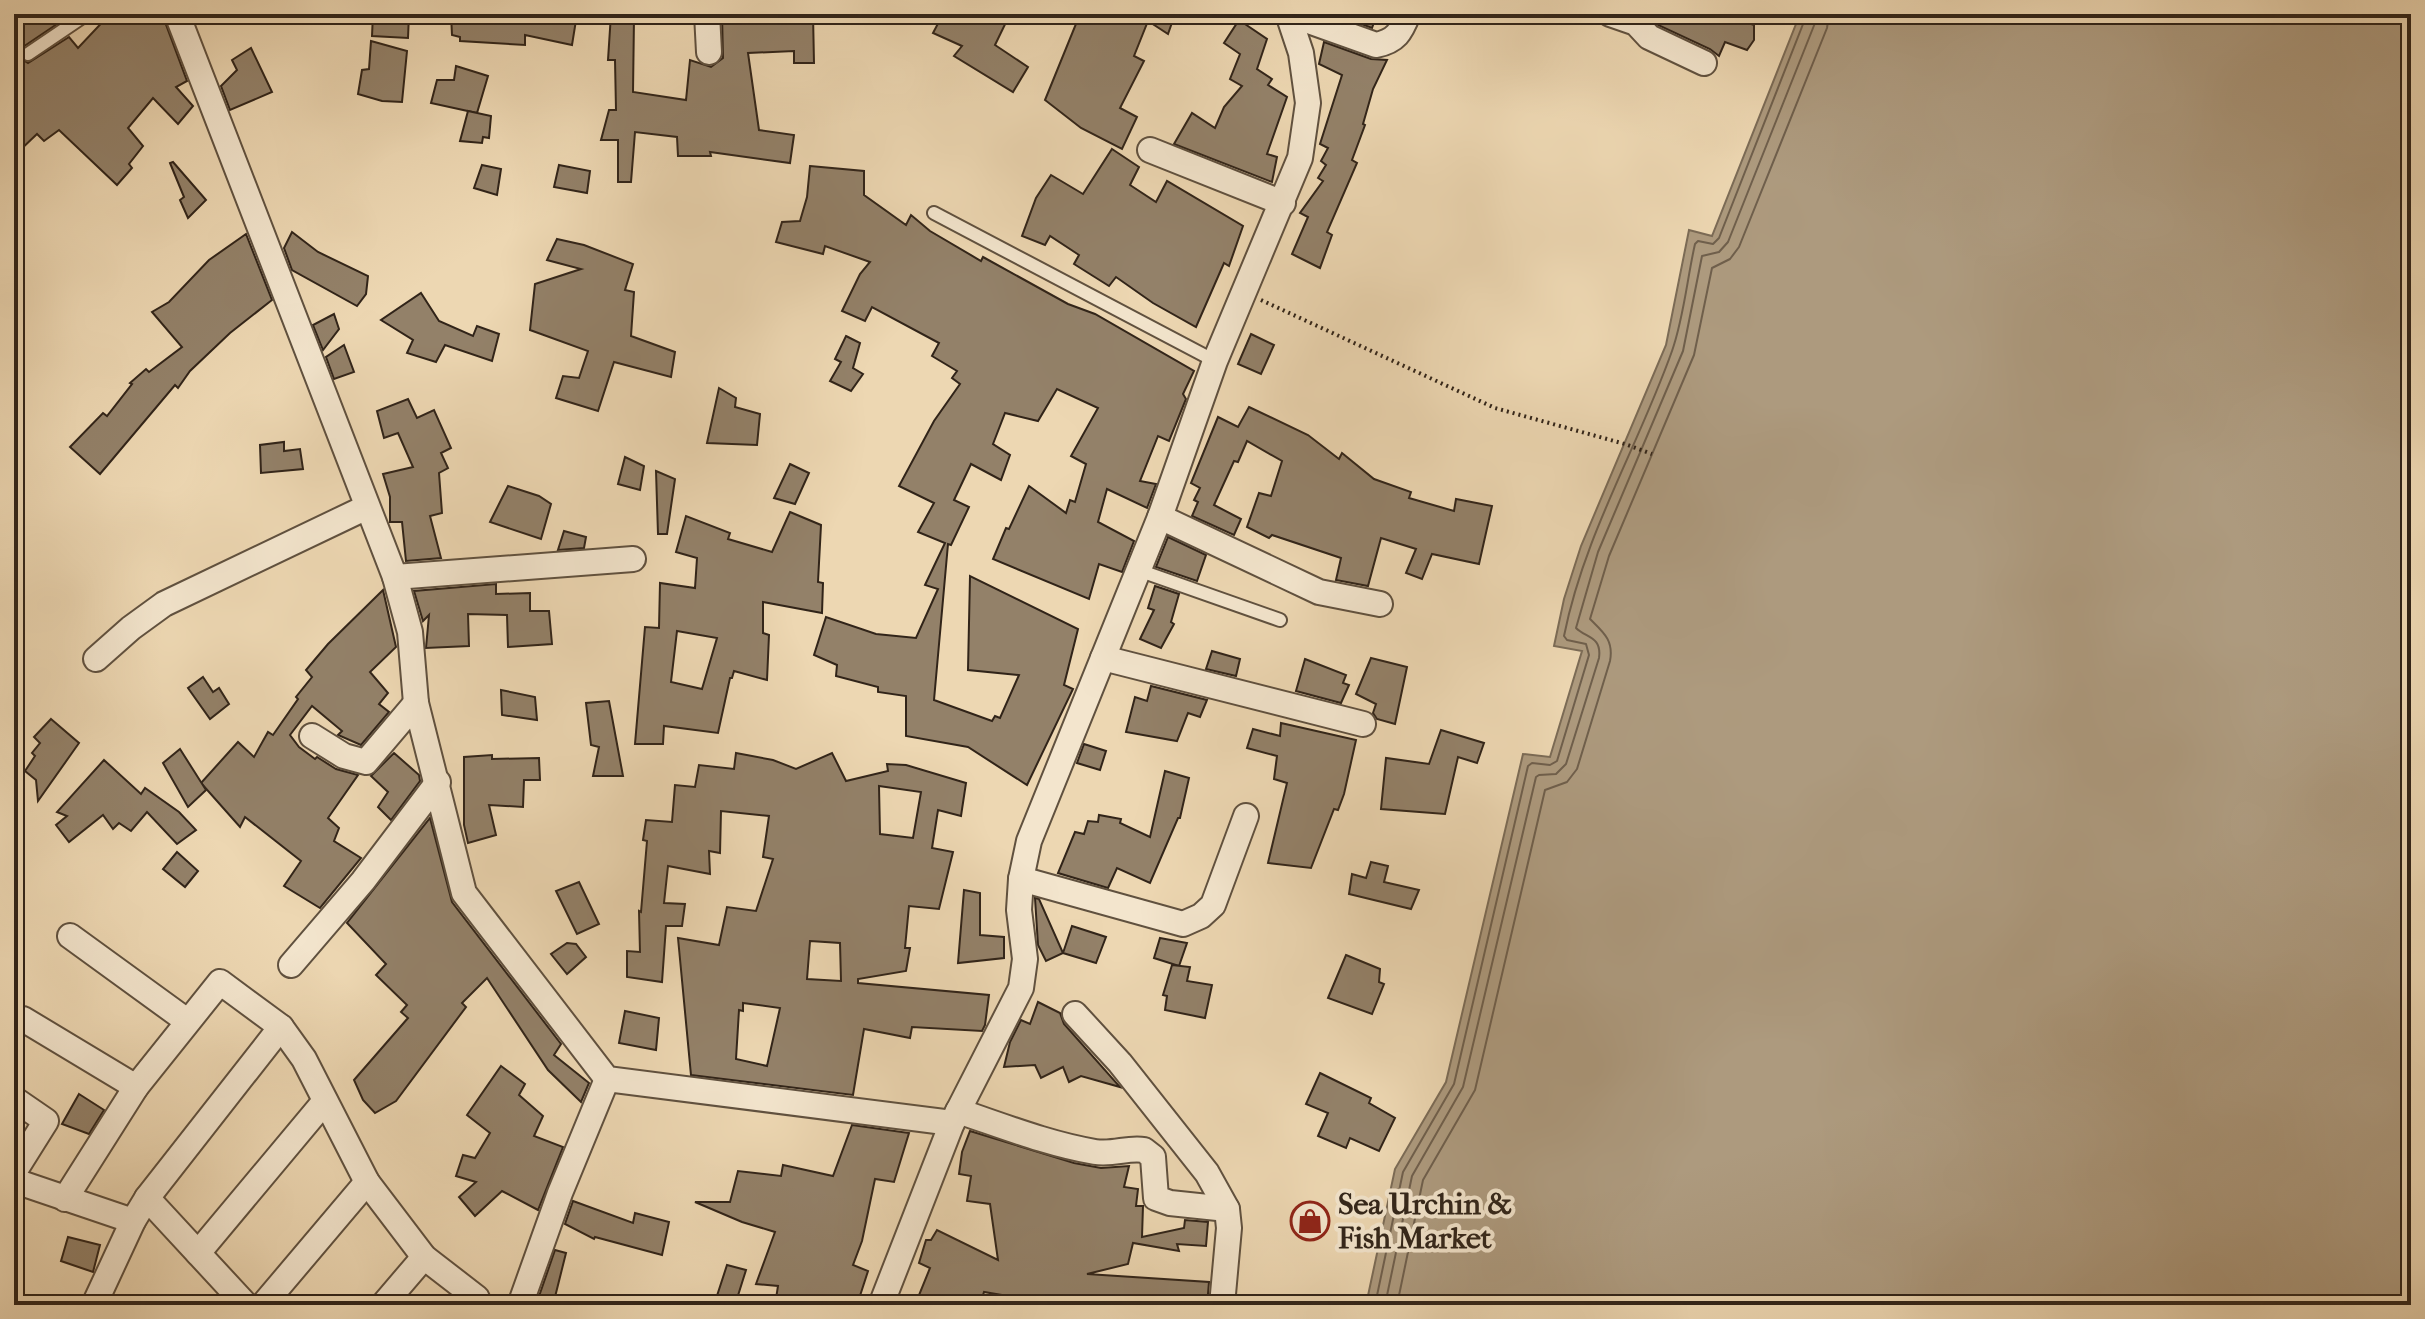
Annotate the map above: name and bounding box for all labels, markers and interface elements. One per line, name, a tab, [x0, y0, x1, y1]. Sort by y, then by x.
place label: Sea Urchin & Fish Market	[1338, 1187, 1512, 1256]
shop icon: Sea Urchin & Fish Market	[1289, 1200, 1331, 1242]

